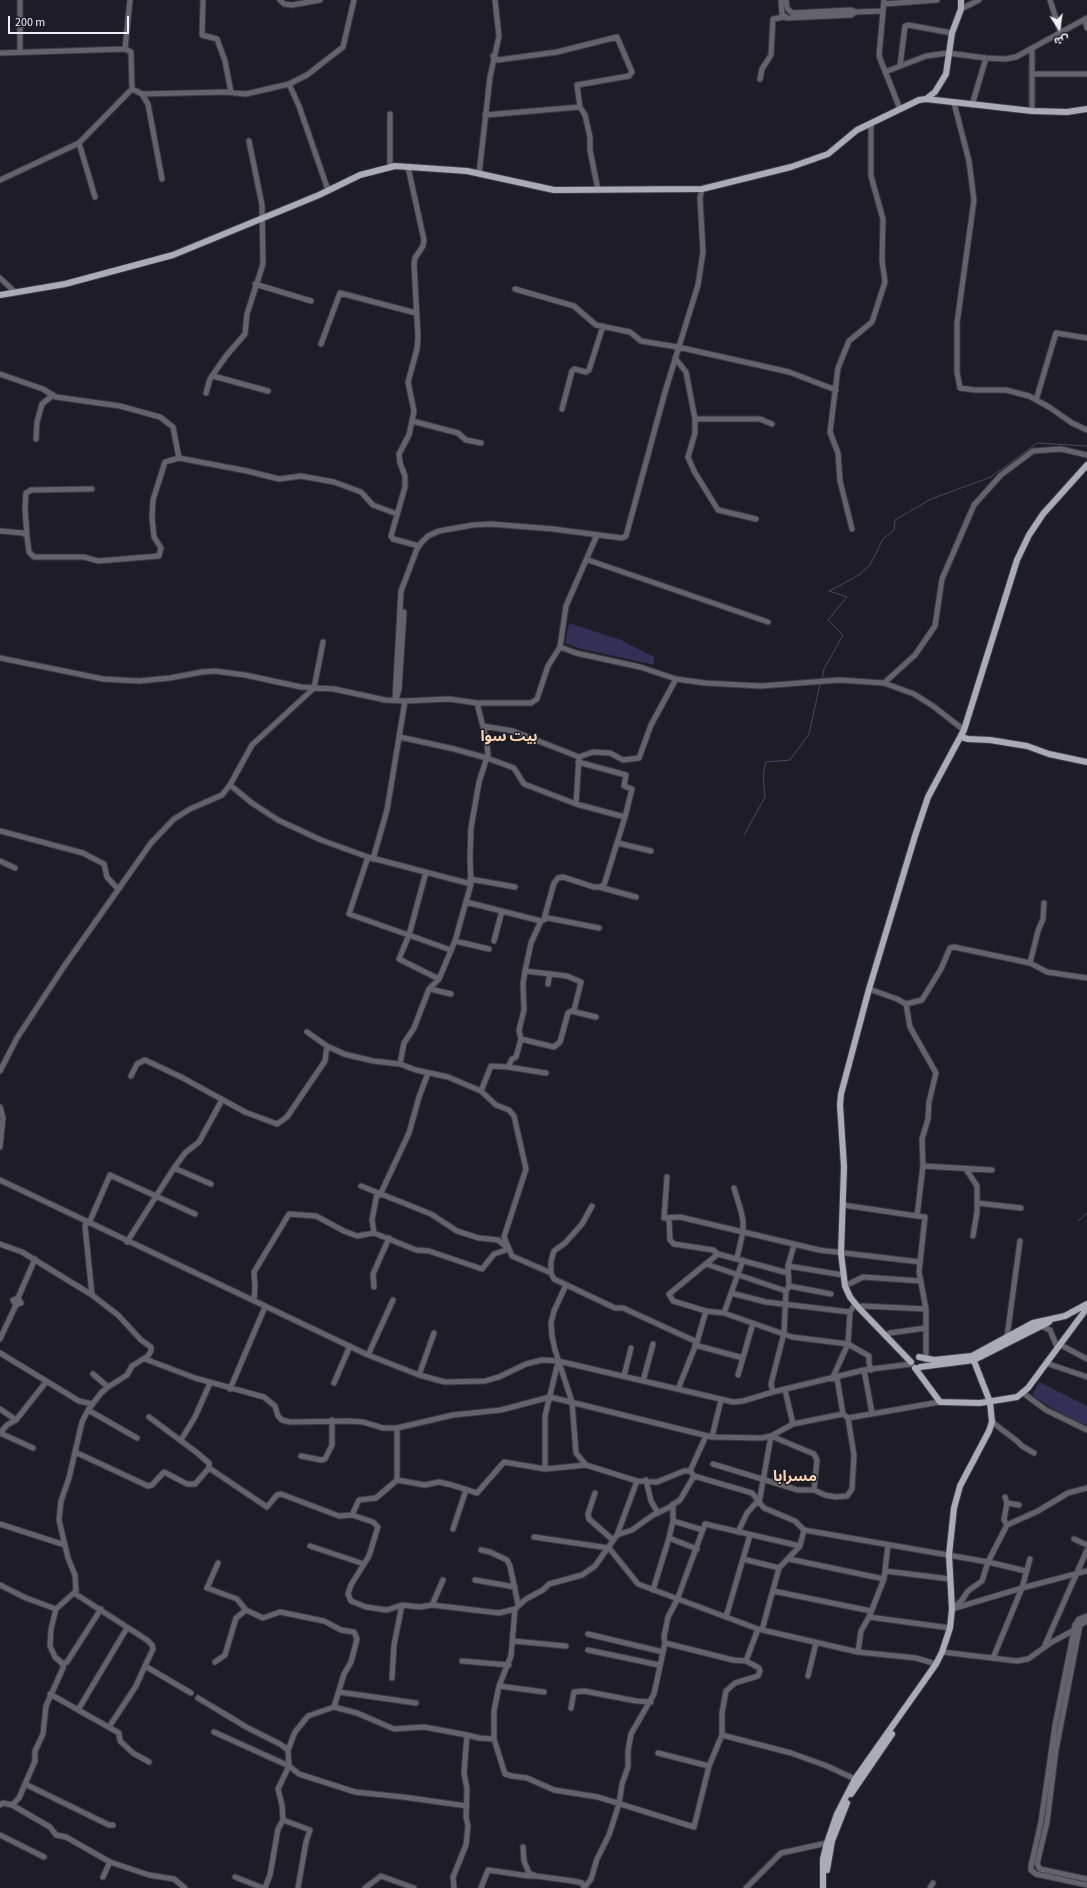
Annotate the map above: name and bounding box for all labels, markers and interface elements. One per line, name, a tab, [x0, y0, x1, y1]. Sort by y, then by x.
scale bar	[10, 8, 131, 34]
north arrow	[1039, 8, 1079, 48]
text: 200 m	[15, 14, 45, 31]
text: ش	[1053, 31, 1071, 49]
district label: بيت سوا	[480, 729, 538, 747]
district label: مسرابا	[773, 1469, 817, 1487]

